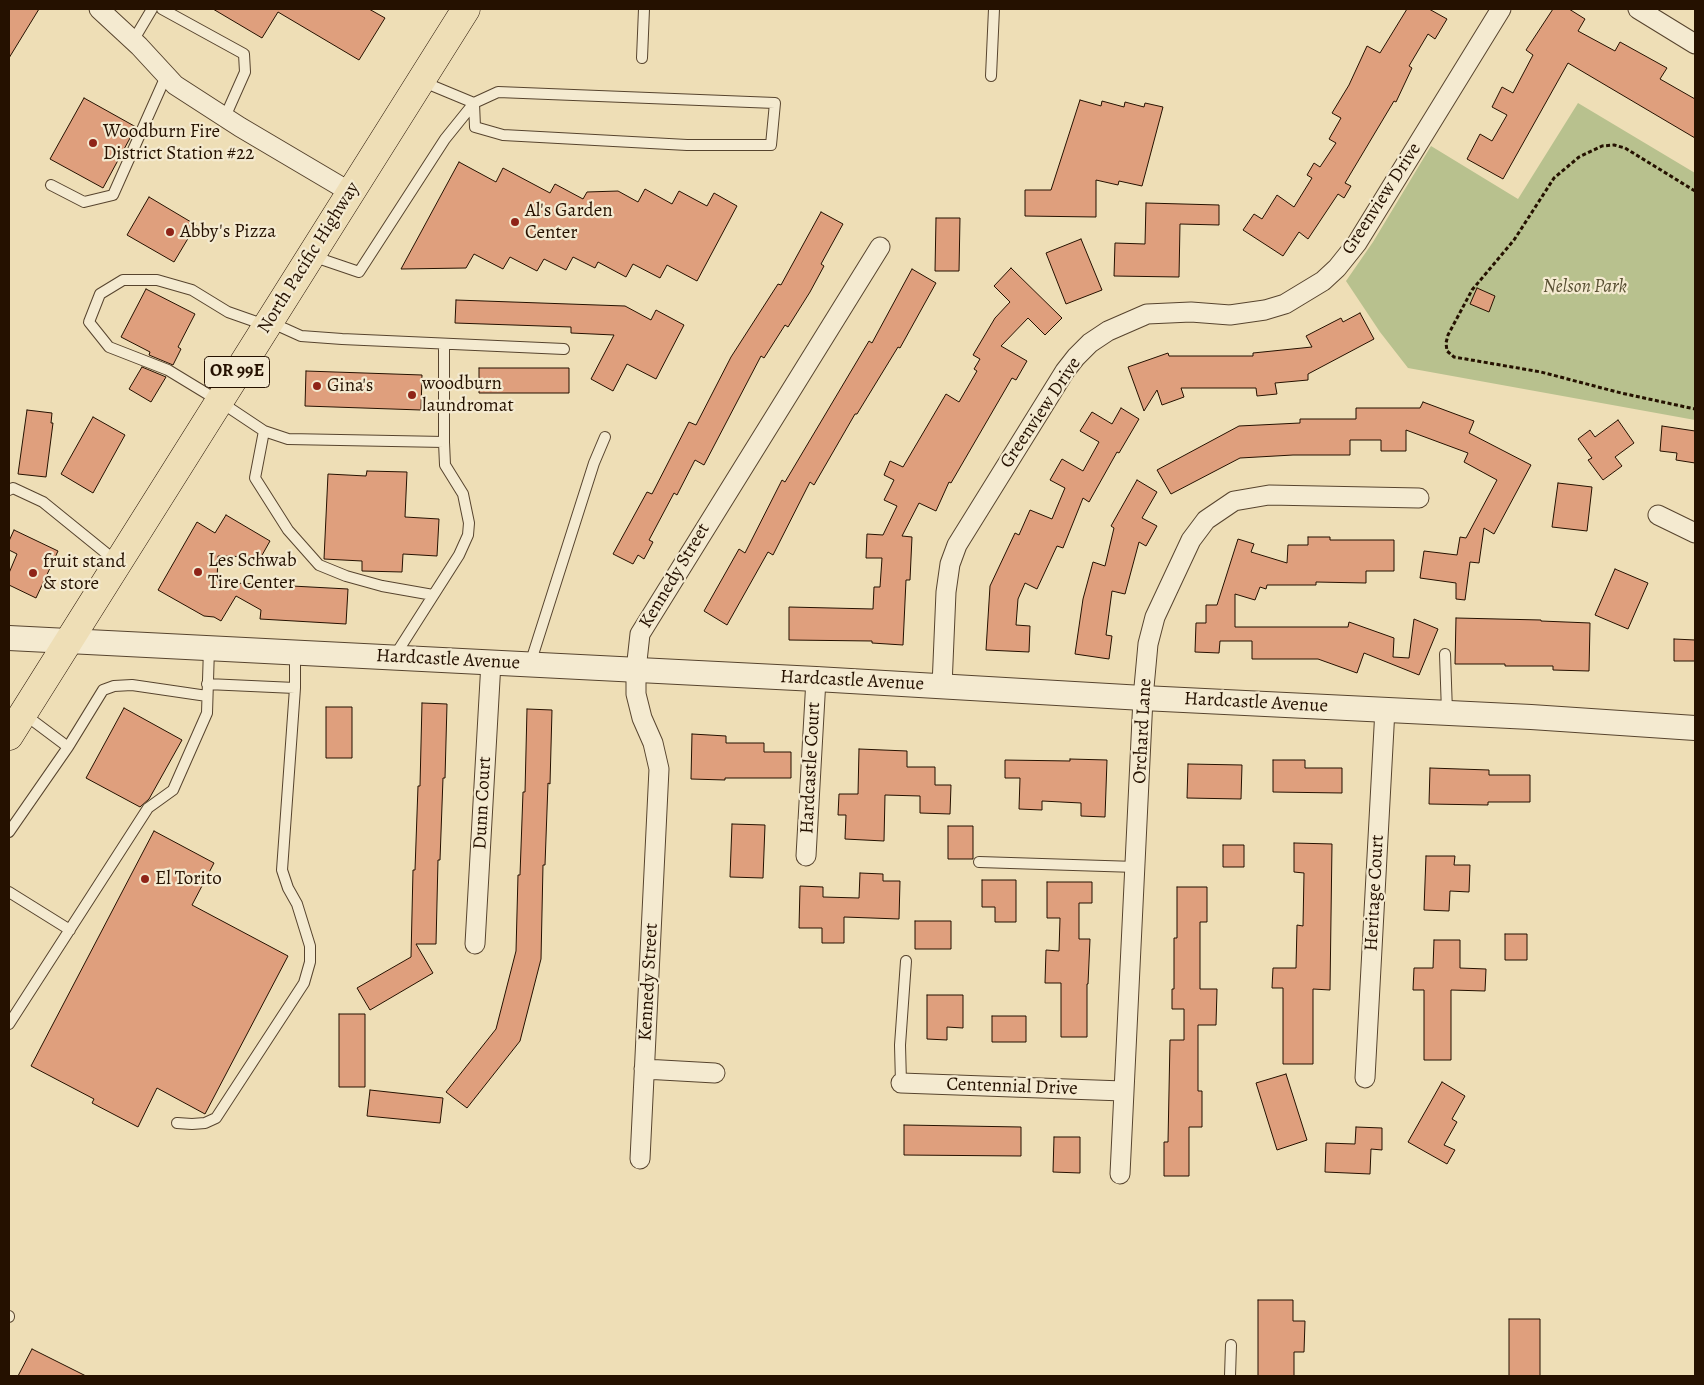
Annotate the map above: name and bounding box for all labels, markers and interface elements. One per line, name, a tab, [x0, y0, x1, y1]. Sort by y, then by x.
place label: Woodburn Fire District Station #22	[103, 121, 254, 165]
marker: Woodburn Fire District Station #22	[87, 137, 99, 149]
street label: Greenview Drive	[1337, 139, 1427, 259]
street label: North Pacific Highway	[253, 178, 365, 338]
place label: Al's Garden Center	[525, 200, 613, 244]
marker: Al's Garden Center	[509, 216, 521, 228]
place label: Abby's Pizza	[180, 221, 276, 243]
marker: Abby's Pizza	[164, 226, 176, 238]
park label: Nelson Park	[1543, 276, 1627, 298]
street label: Greenview Drive	[996, 353, 1086, 473]
road number: OR 99E	[204, 357, 270, 388]
place label: woodburn laundromat	[422, 373, 514, 417]
place label: Gina's	[327, 375, 373, 397]
marker: Gina's	[311, 380, 323, 392]
marker: woodburn laundromat	[406, 389, 418, 401]
street label: Kennedy Street	[635, 519, 715, 633]
place label: Les Schwab Tire Center	[208, 550, 297, 594]
place label: fruit stand & store	[43, 551, 126, 595]
marker: Les Schwab Tire Center	[192, 566, 204, 578]
marker: fruit stand & store	[27, 567, 39, 579]
street label: Hardcastle Avenue	[375, 645, 521, 675]
street label: Hardcastle Avenue	[779, 666, 925, 696]
street label: Orchard Lane	[1129, 678, 1157, 784]
street label: Hardcastle Avenue	[1183, 688, 1329, 718]
street label: Hardcastle Court	[796, 701, 826, 835]
street label: Dunn Court	[469, 756, 497, 850]
street label: Heritage Court	[1361, 834, 1389, 952]
place label: El Torito	[155, 868, 222, 890]
marker: El Torito	[139, 873, 151, 885]
street label: Kennedy Street	[635, 922, 663, 1042]
street label: Centennial Drive	[946, 1073, 1078, 1101]

